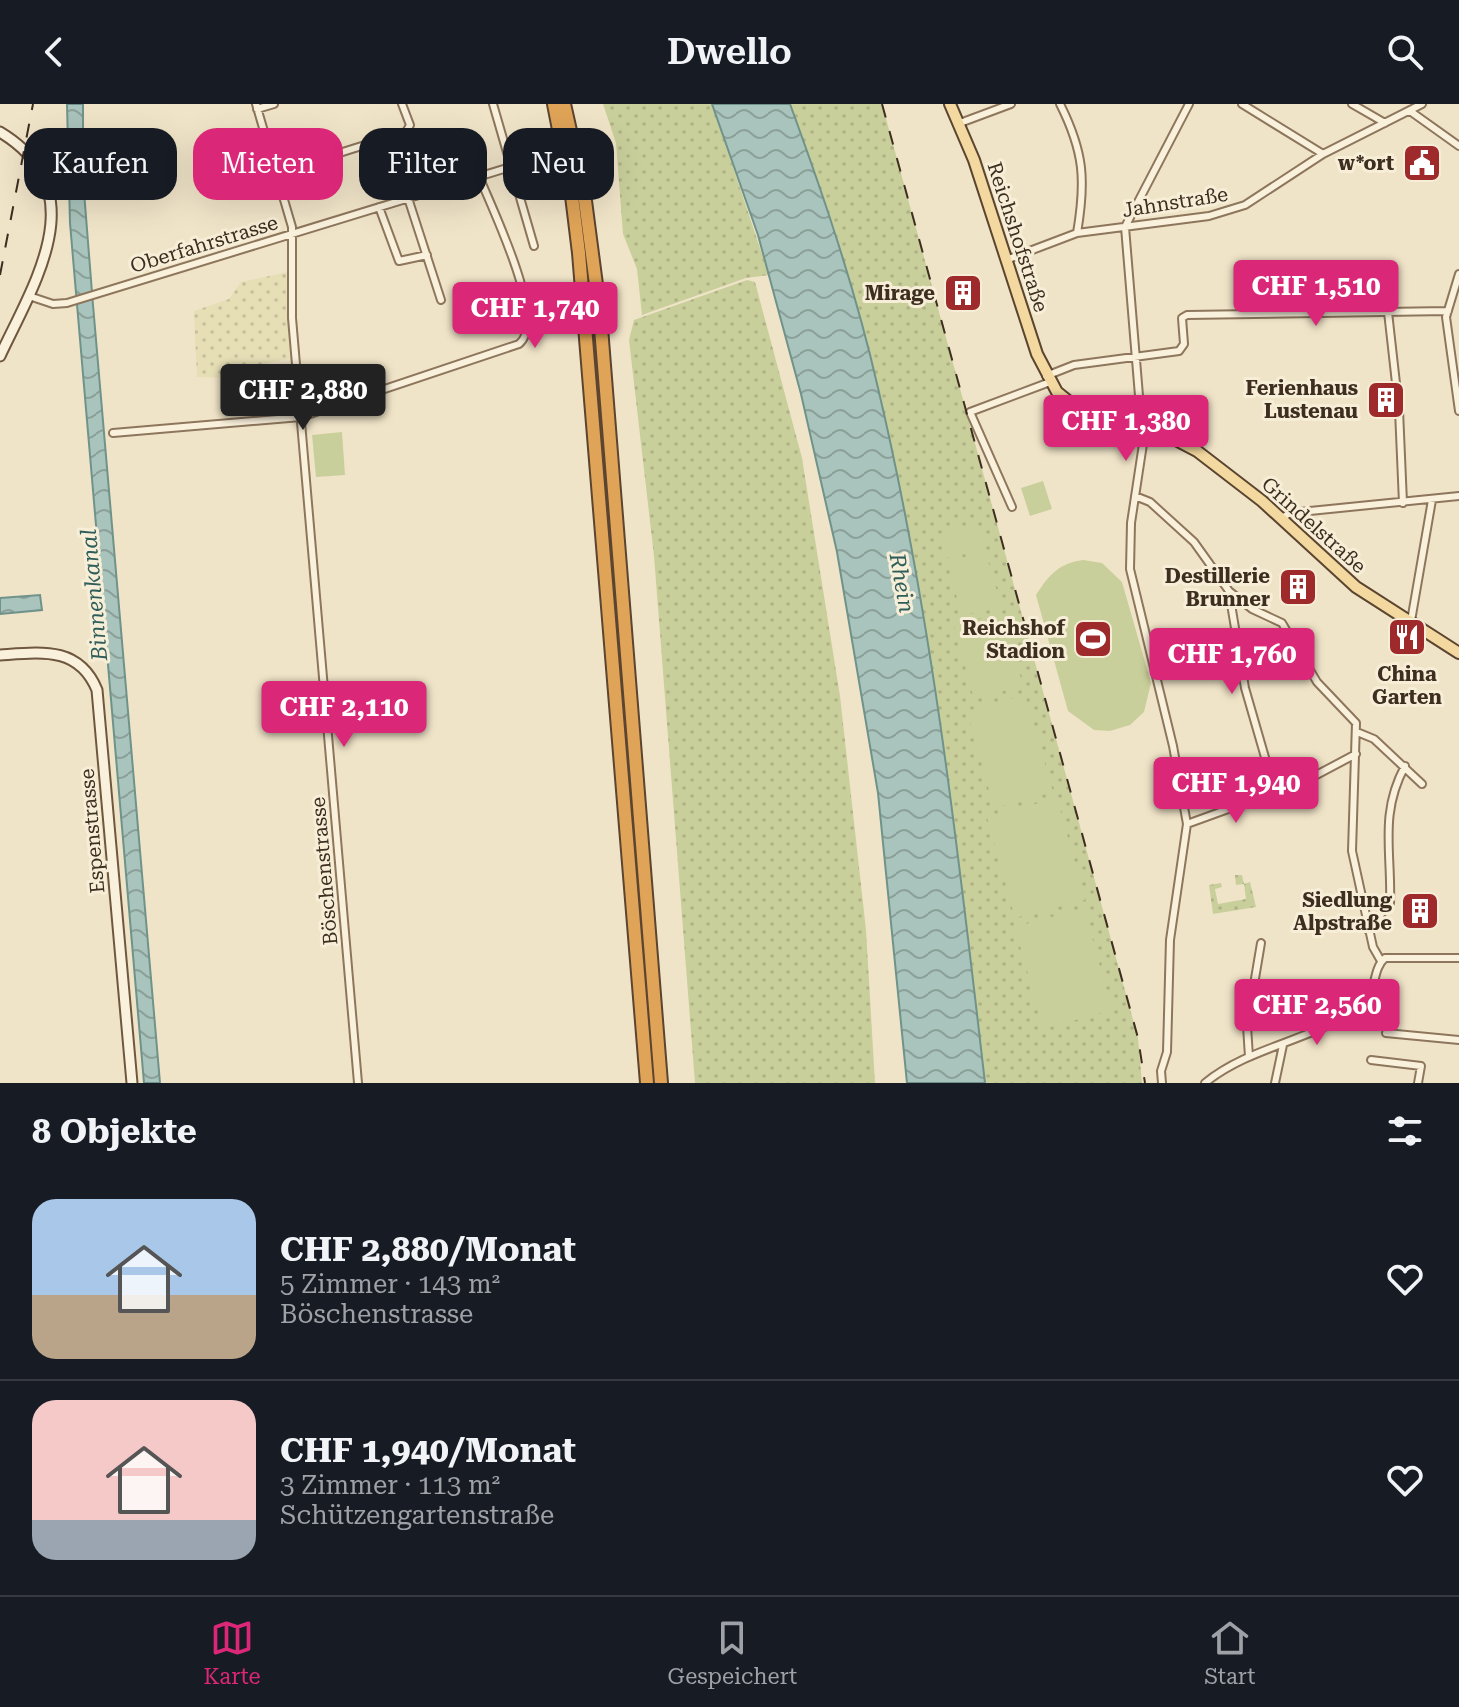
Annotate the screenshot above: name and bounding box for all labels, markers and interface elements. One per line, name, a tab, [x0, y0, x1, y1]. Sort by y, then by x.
icon: back	[32, 30, 76, 74]
icon: search	[1383, 30, 1427, 74]
text: Dwello	[667, 31, 792, 73]
chip: Kaufen	[24, 128, 177, 200]
chip: Mieten	[193, 128, 343, 200]
chip: Filter	[359, 128, 487, 200]
chip: Neu	[503, 128, 614, 200]
public building icon: w*ort	[1401, 142, 1443, 184]
place label: w*ort	[1338, 151, 1394, 175]
street label: Reichshofstraße	[982, 159, 1054, 315]
street label: Jahnstraße	[1120, 182, 1230, 222]
street label: Oberfahrstrasse	[127, 210, 281, 278]
pin: CHF 1,510	[1224, 260, 1408, 328]
text: CHF 1,510	[1251, 271, 1381, 301]
building icon: Mirage	[942, 272, 984, 314]
place label: Mirage	[865, 281, 935, 305]
pin: CHF 1,740	[443, 282, 627, 350]
text: CHF 1,740	[470, 293, 600, 323]
pin: CHF 2,880	[211, 364, 395, 432]
text: CHF 2,880	[238, 375, 368, 405]
place label: Ferienhaus Lustenau	[1246, 376, 1358, 423]
building icon: Ferienhaus Lustenau	[1365, 379, 1407, 421]
pin: CHF 1,380	[1034, 395, 1218, 463]
text: CHF 1,380	[1061, 406, 1191, 436]
street label: Grindelstraße	[1257, 472, 1371, 578]
water label: Binnenkanal	[76, 528, 112, 663]
water label: Rhein	[884, 550, 920, 615]
place label: Destillerie Brunner	[1165, 564, 1270, 611]
building icon: Destillerie Brunner	[1277, 566, 1319, 608]
place label: Reichshof Stadion	[962, 616, 1066, 663]
restaurant icon: China Garten	[1386, 616, 1428, 658]
sports icon: Reichshof Stadion	[1072, 618, 1114, 660]
pin: CHF 1,760	[1140, 628, 1324, 696]
text: CHF 1,760	[1167, 639, 1297, 669]
place label: China Garten	[1372, 662, 1442, 709]
pin: CHF 2,110	[252, 681, 436, 749]
text: CHF 2,110	[279, 692, 409, 722]
pin: CHF 1,940	[1144, 757, 1328, 825]
street label: Espenstrasse	[75, 768, 109, 894]
text: CHF 1,940	[1171, 768, 1301, 798]
street label: Böschenstrasse	[306, 796, 342, 946]
place label: Siedlung Alpstraße	[1293, 888, 1393, 935]
building icon: Siedlung Alpstraße	[1399, 890, 1441, 932]
pin: CHF 2,560	[1225, 979, 1409, 1047]
text: CHF 2,560	[1252, 990, 1382, 1020]
icon: filters	[1383, 1109, 1427, 1153]
text: 8 Objekte	[32, 1111, 197, 1151]
text: CHF 2,880/Monat	[280, 1229, 576, 1269]
icon: home	[96, 1231, 192, 1327]
icon: heart	[1383, 1257, 1427, 1301]
text: 5 Zimmer · 143 m²	[280, 1269, 500, 1299]
text: Böschenstrasse	[280, 1299, 473, 1329]
text: CHF 1,940/Monat	[280, 1430, 576, 1470]
icon: home	[96, 1432, 192, 1528]
icon: heart	[1383, 1458, 1427, 1502]
text: 3 Zimmer · 113 m²	[280, 1470, 500, 1500]
text: Schützengartenstraße	[280, 1500, 554, 1530]
tab: Karte	[204, 1616, 261, 1689]
tab: Gespeichert	[668, 1616, 797, 1689]
tab: Start	[1204, 1616, 1255, 1689]

